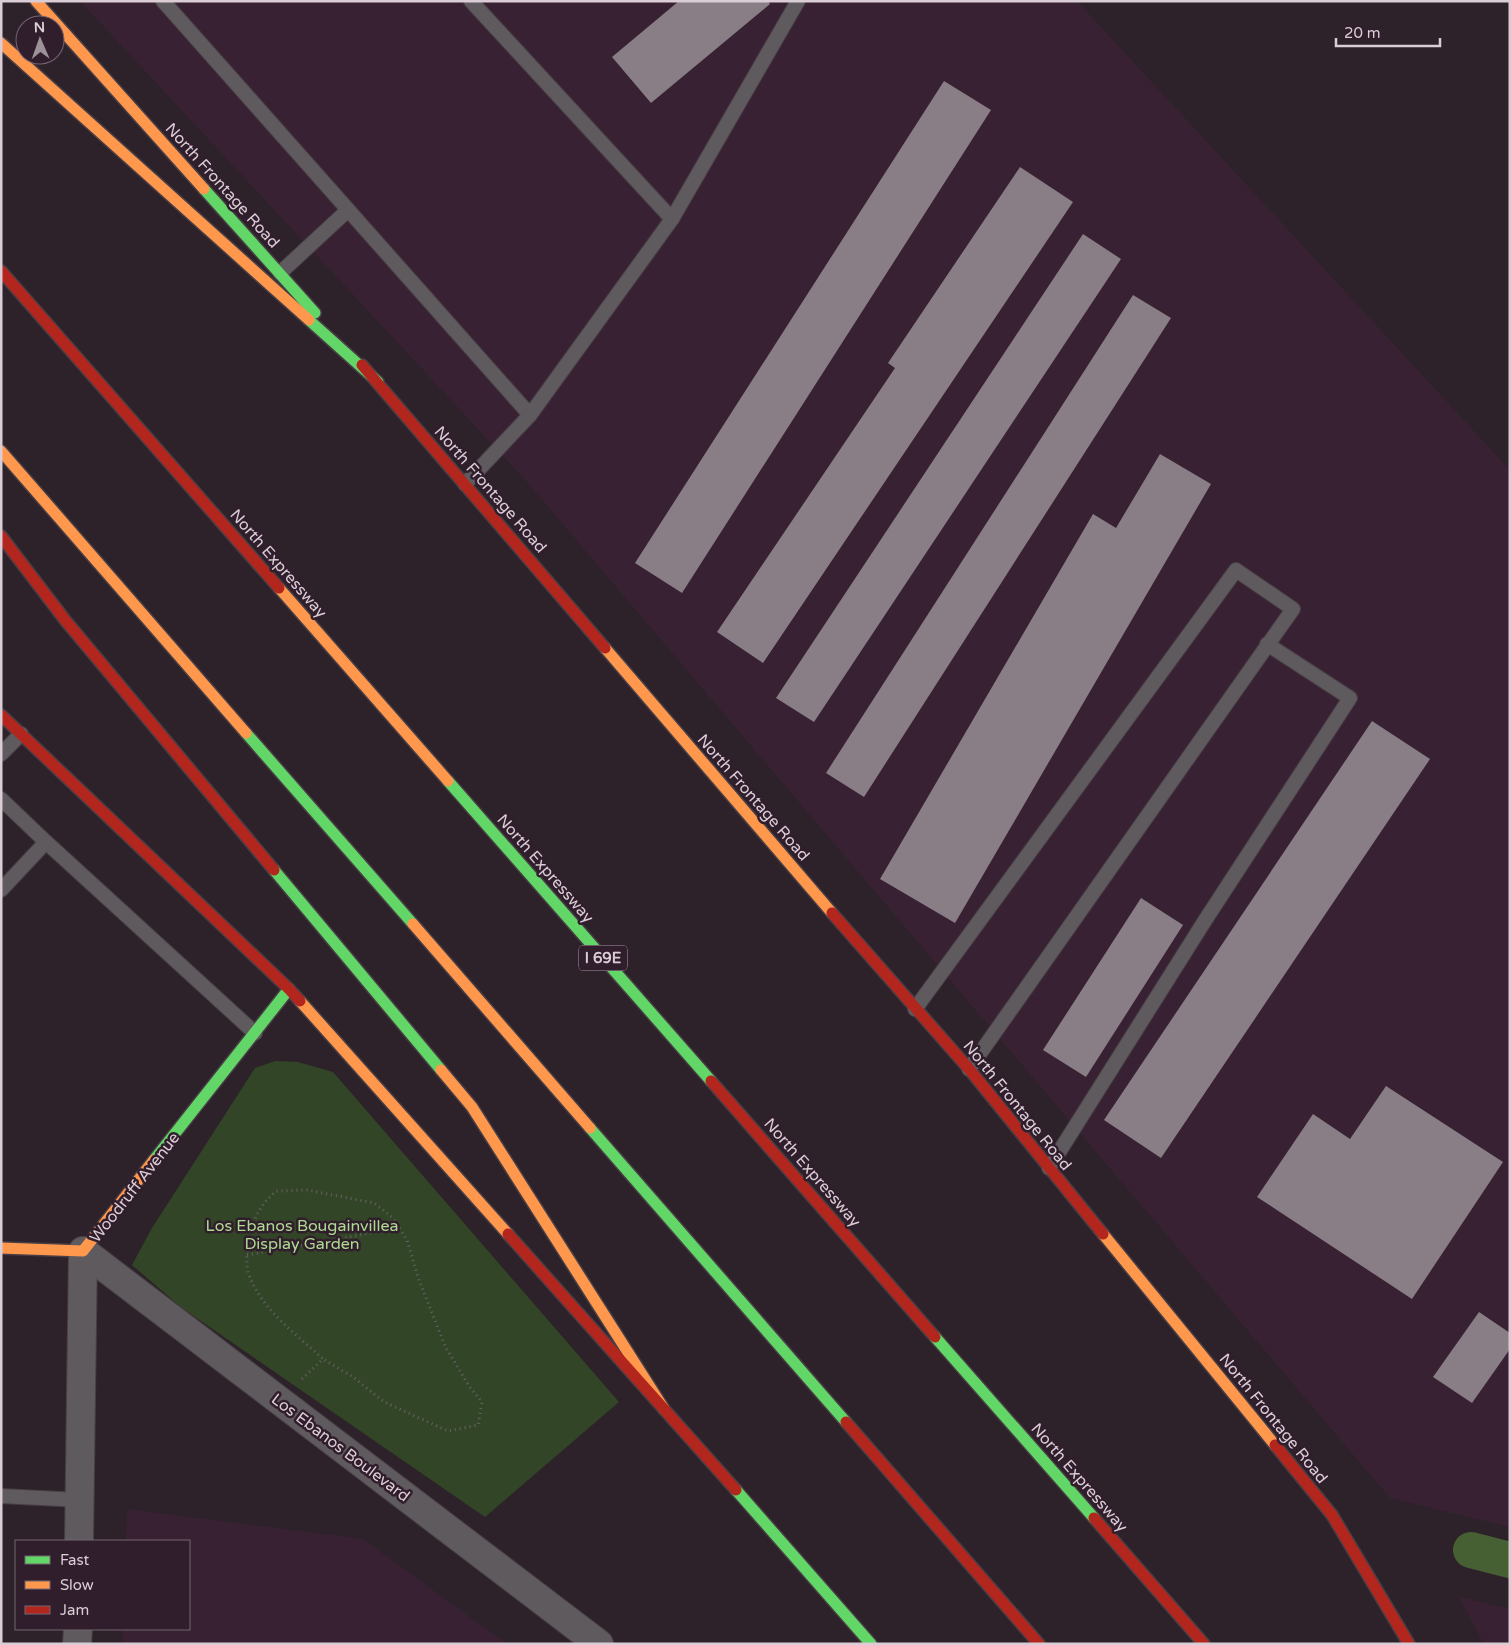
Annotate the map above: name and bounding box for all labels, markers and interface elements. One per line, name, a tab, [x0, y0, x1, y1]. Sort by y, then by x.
north arrow	[15, 15, 65, 65]
scale bar	[1336, 15, 1440, 47]
text: N	[34, 19, 45, 36]
text: 20 m	[1344, 24, 1381, 42]
street label: North Frontage Road	[161, 119, 284, 252]
street label: North Frontage Road	[430, 422, 551, 557]
street label: North Expressway	[226, 505, 331, 622]
street label: North Frontage Road	[693, 730, 814, 865]
street label: North Expressway	[493, 810, 598, 927]
road number: I 69E	[579, 946, 627, 970]
street label: North Frontage Road	[959, 1037, 1076, 1175]
street label: North Expressway	[760, 1114, 865, 1231]
street label: Woodruff Avenue	[85, 1128, 184, 1247]
park label: Los Ebanos Bougainvillea Display Garden	[205, 1216, 399, 1254]
street label: North Frontage Road	[1215, 1350, 1332, 1488]
street label: Los Ebanos Boulevard	[267, 1389, 414, 1506]
street label: North Expressway	[1027, 1419, 1132, 1536]
legend	[15, 1540, 190, 1630]
text: Fast	[60, 1551, 90, 1569]
text: Slow	[60, 1576, 94, 1594]
text: Jam	[60, 1601, 89, 1619]

